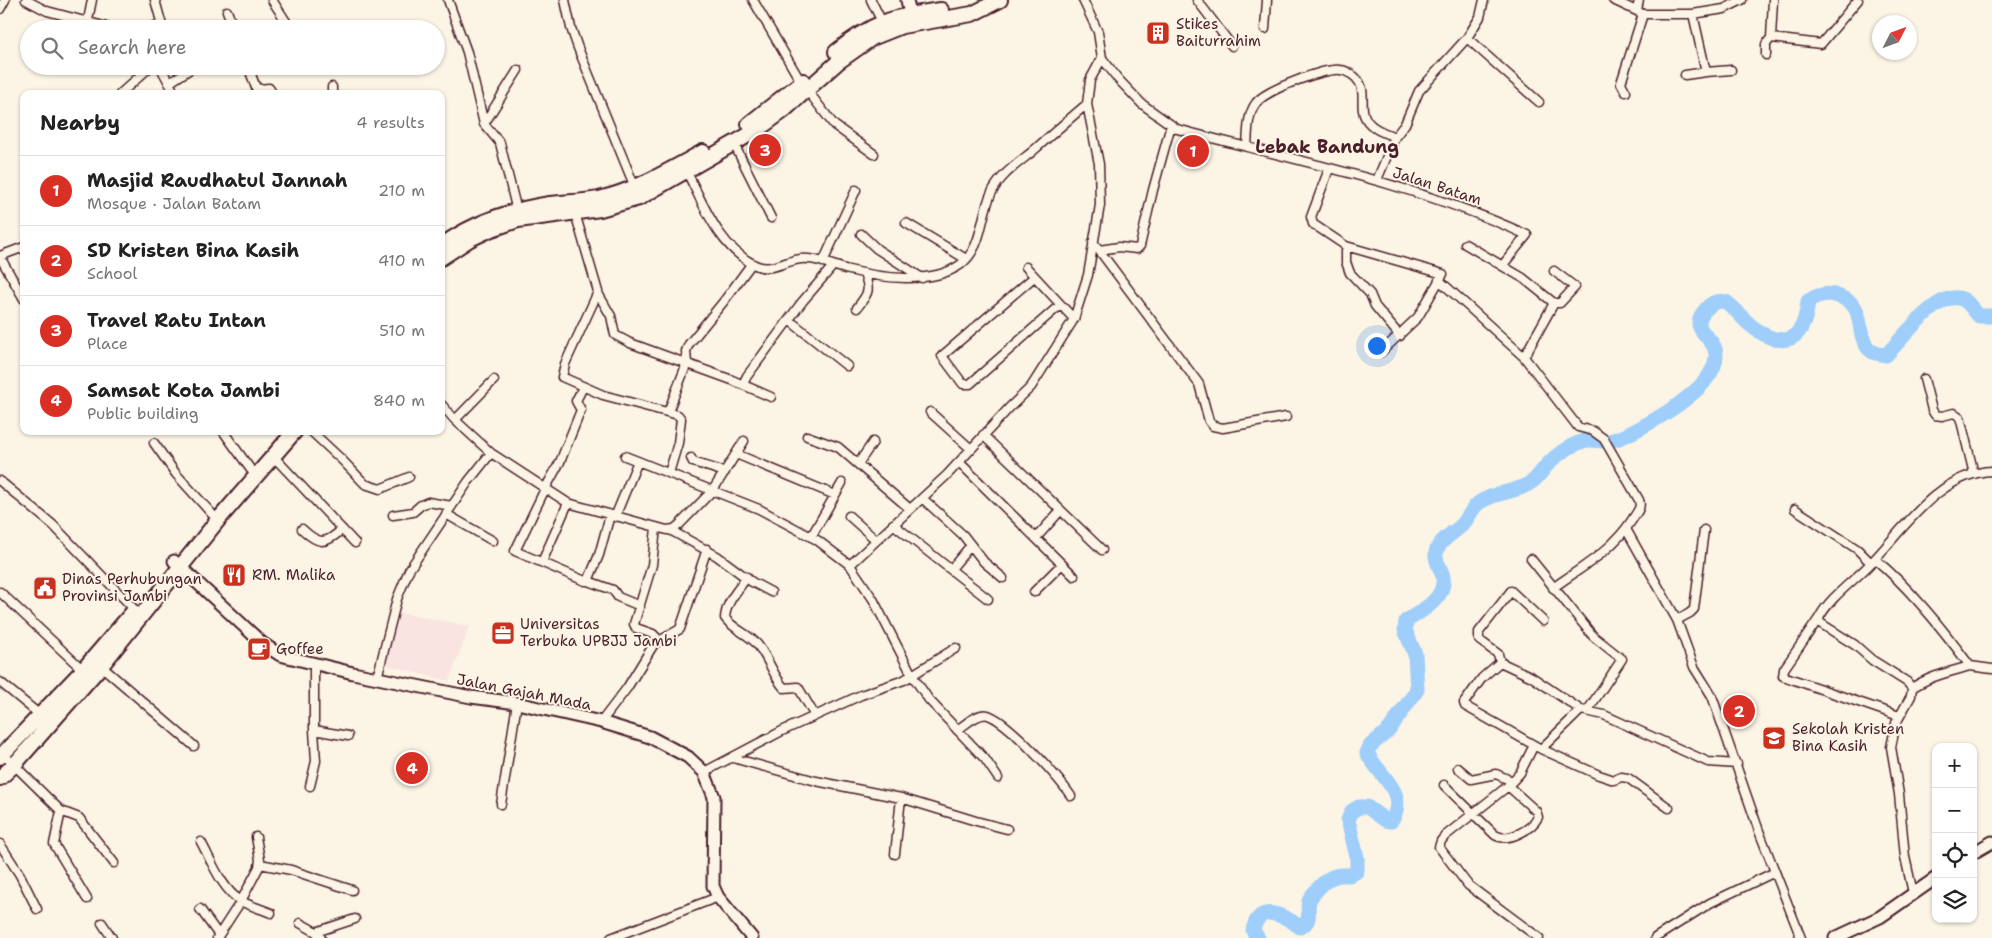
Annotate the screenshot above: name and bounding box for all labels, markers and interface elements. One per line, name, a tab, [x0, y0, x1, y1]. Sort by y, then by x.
place label: Stikes Baiturrahim	[1176, 14, 1261, 51]
north arrow	[1872, 15, 1917, 60]
search box	[20, 20, 445, 75]
building icon: Stikes Baiturrahim	[1145, 20, 1171, 46]
icon: search	[38, 34, 66, 62]
text: Search here	[78, 35, 187, 60]
text: Nearby	[40, 109, 120, 137]
text: 4 results	[356, 112, 425, 133]
pin: 3	[749, 131, 781, 169]
pin: 1	[1177, 132, 1209, 170]
district label: Lebak Bandung	[1255, 135, 1399, 159]
street label: Jalan Batam	[1390, 162, 1484, 210]
text: Masjid Raudhatul Jannah	[87, 168, 347, 193]
text: 1	[52, 180, 60, 201]
text: 210 m	[378, 180, 425, 201]
text: Mosque · Jalan Batam	[87, 193, 261, 214]
text: SD Kristen Bina Kasih	[87, 238, 299, 263]
text: 2	[50, 250, 62, 271]
text: 410 m	[378, 250, 425, 271]
text: School	[87, 263, 137, 284]
text: Travel Ratu Intan	[87, 308, 266, 333]
text: 3	[50, 320, 62, 341]
text: 510 m	[379, 320, 425, 341]
text: Place	[87, 333, 128, 354]
your location	[1364, 333, 1390, 359]
text: Samsat Kota Jambi	[87, 378, 280, 403]
text: 4	[50, 390, 62, 411]
text: 840 m	[373, 390, 425, 411]
text: Public building	[87, 403, 199, 424]
restaurant icon: RM. Malika	[221, 562, 247, 588]
place label: RM. Malika	[252, 565, 336, 585]
place label: Dinas Perhubungan Provinsi Jambi	[62, 569, 202, 606]
public building icon: Dinas Perhubungan Provinsi Jambi	[32, 575, 58, 601]
place label: Universitas Terbuka UPBJJ Jambi	[520, 614, 677, 651]
office icon: Universitas Terbuka UPBJJ Jambi	[490, 620, 516, 646]
cafe icon: Goffee	[246, 636, 272, 662]
place label: Goffee	[276, 639, 324, 659]
street label: Jalan Gajah Mada	[455, 669, 594, 715]
pin: 2	[1723, 692, 1755, 730]
place label: Sekolah Kristen Bina Kasih	[1792, 719, 1904, 756]
school or university icon: Sekolah Kristen Bina Kasih	[1761, 725, 1787, 751]
map controls	[1932, 743, 1977, 923]
button: +	[1932, 743, 1977, 788]
pin: 4	[396, 749, 428, 787]
button: −	[1932, 788, 1977, 833]
button: locate	[1932, 833, 1977, 878]
button: layers	[1932, 878, 1977, 923]

